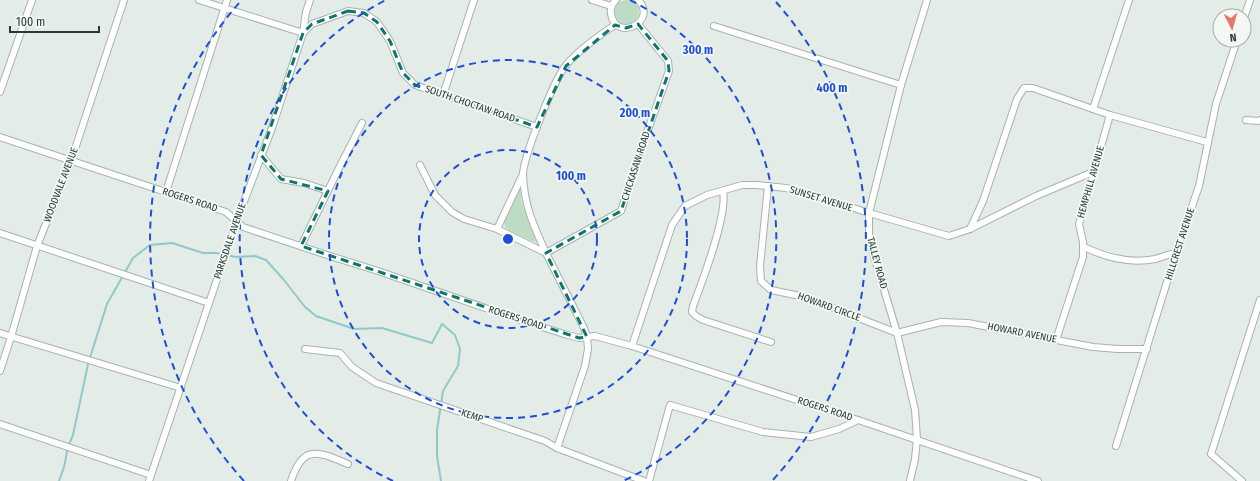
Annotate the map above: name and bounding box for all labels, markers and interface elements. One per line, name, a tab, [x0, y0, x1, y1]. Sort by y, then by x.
scale bar	[10, 8, 99, 34]
north arrow	[1212, 8, 1252, 48]
text: 100 m	[16, 15, 45, 29]
text: N	[1229, 31, 1237, 44]
text: 300 m	[682, 43, 713, 57]
text: 400 m	[817, 81, 847, 95]
street label: SOUTH CHOCTAW ROAD	[423, 83, 517, 125]
text: 200 m	[619, 106, 650, 120]
street label: CHICKASAW ROAD	[619, 130, 653, 202]
street label: HEMPHILL AVENUE	[1075, 144, 1107, 219]
street label: WOODVALE AVENUE	[41, 146, 81, 224]
text: 100 m	[556, 169, 586, 183]
street label: SUNSET AVENUE	[788, 184, 854, 214]
street label: ROGERS ROAD	[161, 185, 219, 215]
street label: PARKSDALE AVENUE	[211, 201, 249, 281]
street label: HILLCREST AVENUE	[1163, 206, 1197, 282]
centre of rings	[501, 232, 515, 246]
street label: TALLEY ROAD	[864, 236, 890, 290]
street label: HOWARD CIRCLE	[796, 290, 862, 324]
street label: ROGERS ROAD	[487, 303, 545, 333]
street label: HOWARD AVENUE	[986, 320, 1058, 346]
street label: ROGERS ROAD	[796, 394, 854, 424]
street label: KEMP	[459, 407, 485, 425]

